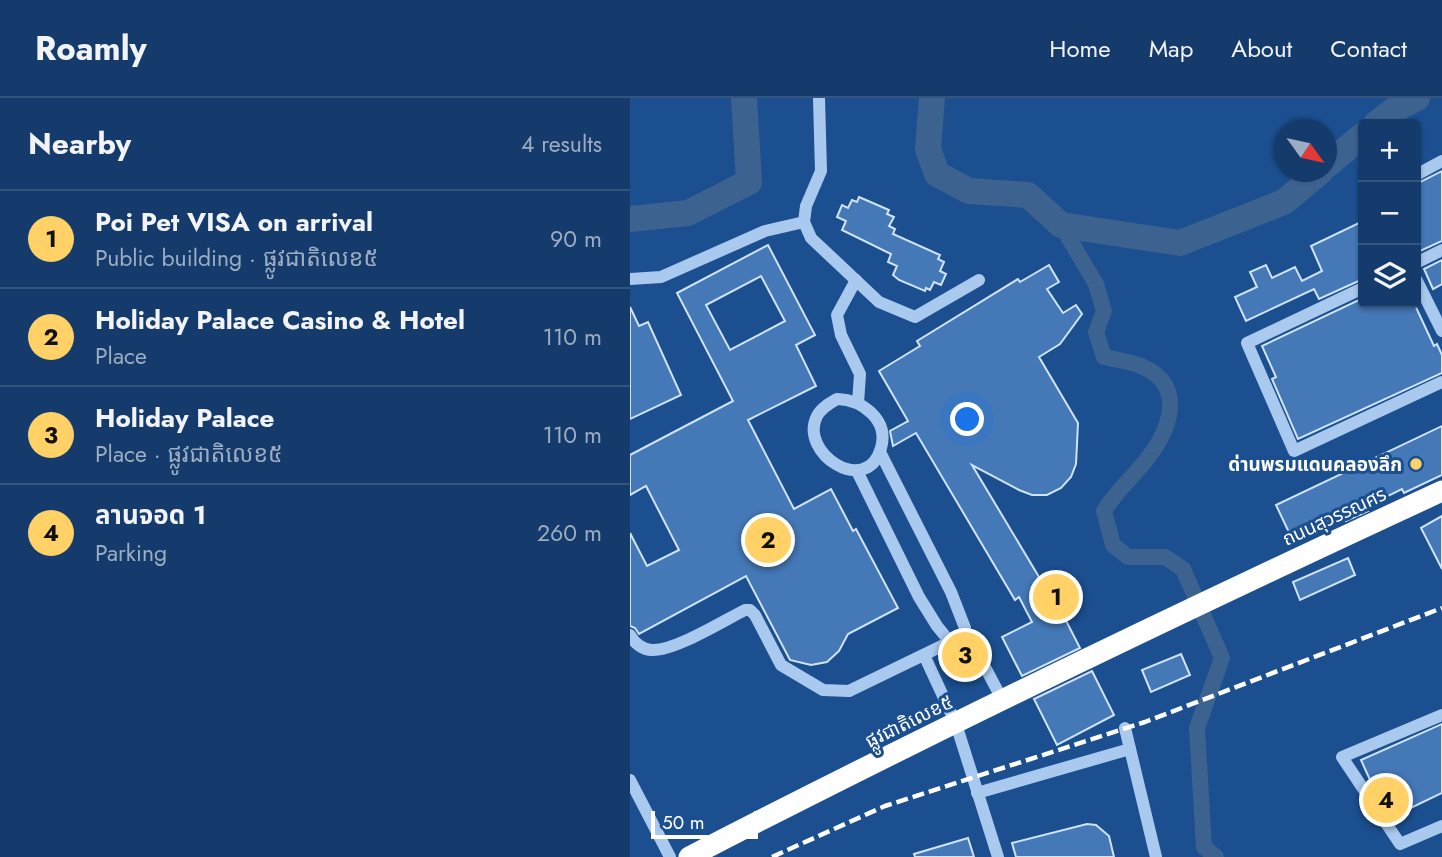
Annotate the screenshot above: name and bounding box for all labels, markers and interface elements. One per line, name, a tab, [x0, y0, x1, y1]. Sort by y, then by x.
text: Roamly	[35, 25, 147, 72]
text: Home	[1049, 31, 1111, 66]
text: Map	[1149, 31, 1193, 66]
text: About	[1231, 31, 1292, 66]
text: Contact	[1330, 31, 1407, 66]
north arrow	[1274, 119, 1337, 182]
map controls	[1358, 119, 1421, 308]
button: +	[1358, 119, 1421, 182]
text: Nearby	[28, 122, 131, 165]
text: 4 results	[521, 127, 602, 161]
button: −	[1358, 182, 1421, 245]
text: Poi Pet VISA on arrival	[95, 203, 373, 241]
text: 1	[45, 222, 57, 256]
text: 90 m	[550, 222, 602, 256]
text: Public building · ផ្លូវជាតិលេខ៥	[95, 241, 378, 275]
button: layers	[1358, 245, 1421, 308]
text: Holiday Palace Casino & Hotel	[95, 301, 465, 339]
text: 2	[43, 320, 59, 354]
text: 110 m	[543, 320, 602, 354]
text: Place	[95, 339, 147, 373]
text: Holiday Palace	[95, 399, 274, 437]
your location	[950, 402, 984, 436]
text: 3	[44, 418, 58, 452]
text: 110 m	[543, 418, 602, 452]
text: Place · ផ្លូវជាតិលេខ៥	[95, 437, 283, 471]
place label: ด่านพรมแดนคลองลึก	[1228, 451, 1402, 478]
marker: ด่านพรมแดนคลองลึก	[1408, 456, 1424, 472]
street label: ถนนสุวรรณศร	[1278, 481, 1391, 552]
text: ลานจอด 1	[95, 496, 206, 534]
pin: 2	[745, 514, 791, 566]
text: 4	[43, 516, 59, 550]
text: 260 m	[537, 516, 602, 550]
text: Parking	[95, 536, 167, 570]
pin: 1	[1033, 571, 1079, 623]
pin: 3	[942, 629, 988, 681]
street label: ផ្លូវជាតិលេខ៥	[861, 688, 959, 758]
pin: 4	[1363, 774, 1409, 826]
scale bar	[651, 808, 758, 840]
text: 50 m	[662, 809, 705, 836]

